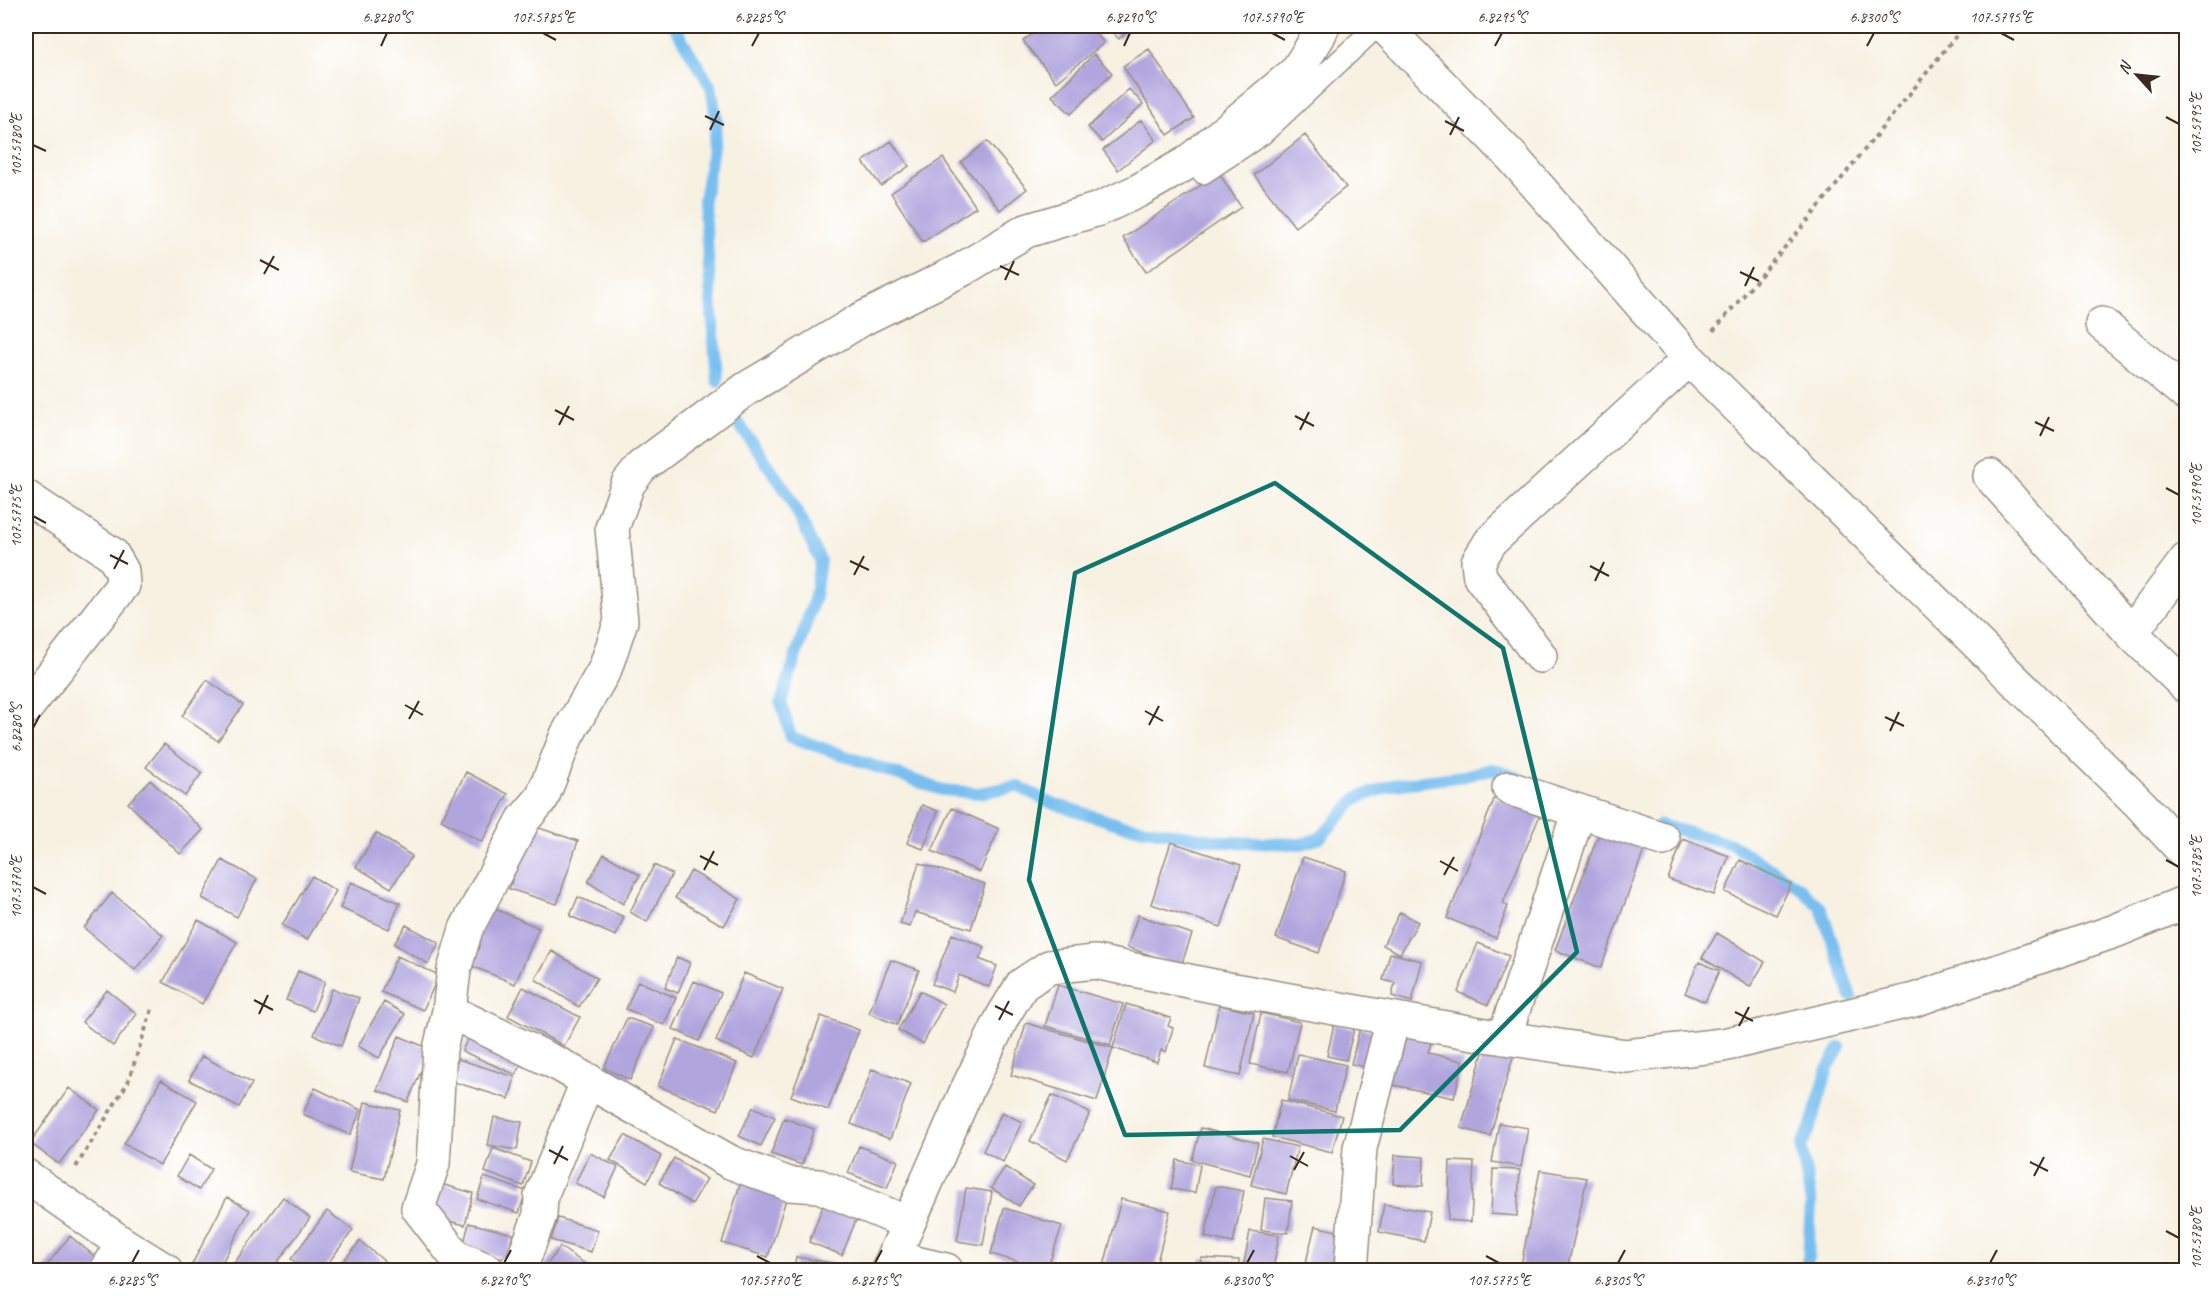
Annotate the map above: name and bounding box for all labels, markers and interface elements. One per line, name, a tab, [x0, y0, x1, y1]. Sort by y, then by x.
text: 6.8280°S	[363, 8, 414, 27]
text: 107.5785°E	[512, 8, 576, 27]
text: 6.8285°S	[735, 8, 786, 27]
text: 6.8290°S	[1106, 8, 1157, 27]
text: 107.5790°E	[1241, 8, 1305, 27]
text: 6.8295°S	[1478, 8, 1529, 27]
text: 6.8300°S	[1850, 8, 1901, 27]
text: 107.5795°E	[1970, 8, 2034, 27]
north arrow	[2107, 45, 2167, 105]
text: N	[2113, 57, 2137, 78]
text: 107.5795°E	[2187, 91, 2206, 155]
text: 107.5780°E	[7, 112, 26, 176]
text: 107.5790°E	[2187, 462, 2206, 526]
text: 107.5775°E	[7, 483, 26, 547]
text: 6.8280°S	[7, 701, 26, 752]
text: 107.5785°E	[2187, 834, 2206, 898]
text: 107.5770°E	[7, 854, 26, 918]
text: 107.5780°E	[2187, 1205, 2206, 1269]
text: 6.8285°S	[108, 1271, 159, 1290]
text: 6.8290°S	[480, 1271, 531, 1290]
text: 107.5770°E	[739, 1271, 803, 1290]
text: 6.8295°S	[851, 1271, 902, 1290]
text: 6.8300°S	[1223, 1271, 1274, 1290]
text: 107.5775°E	[1468, 1271, 1532, 1290]
text: 6.8305°S	[1594, 1271, 1645, 1290]
text: 6.8310°S	[1966, 1271, 2017, 1290]

